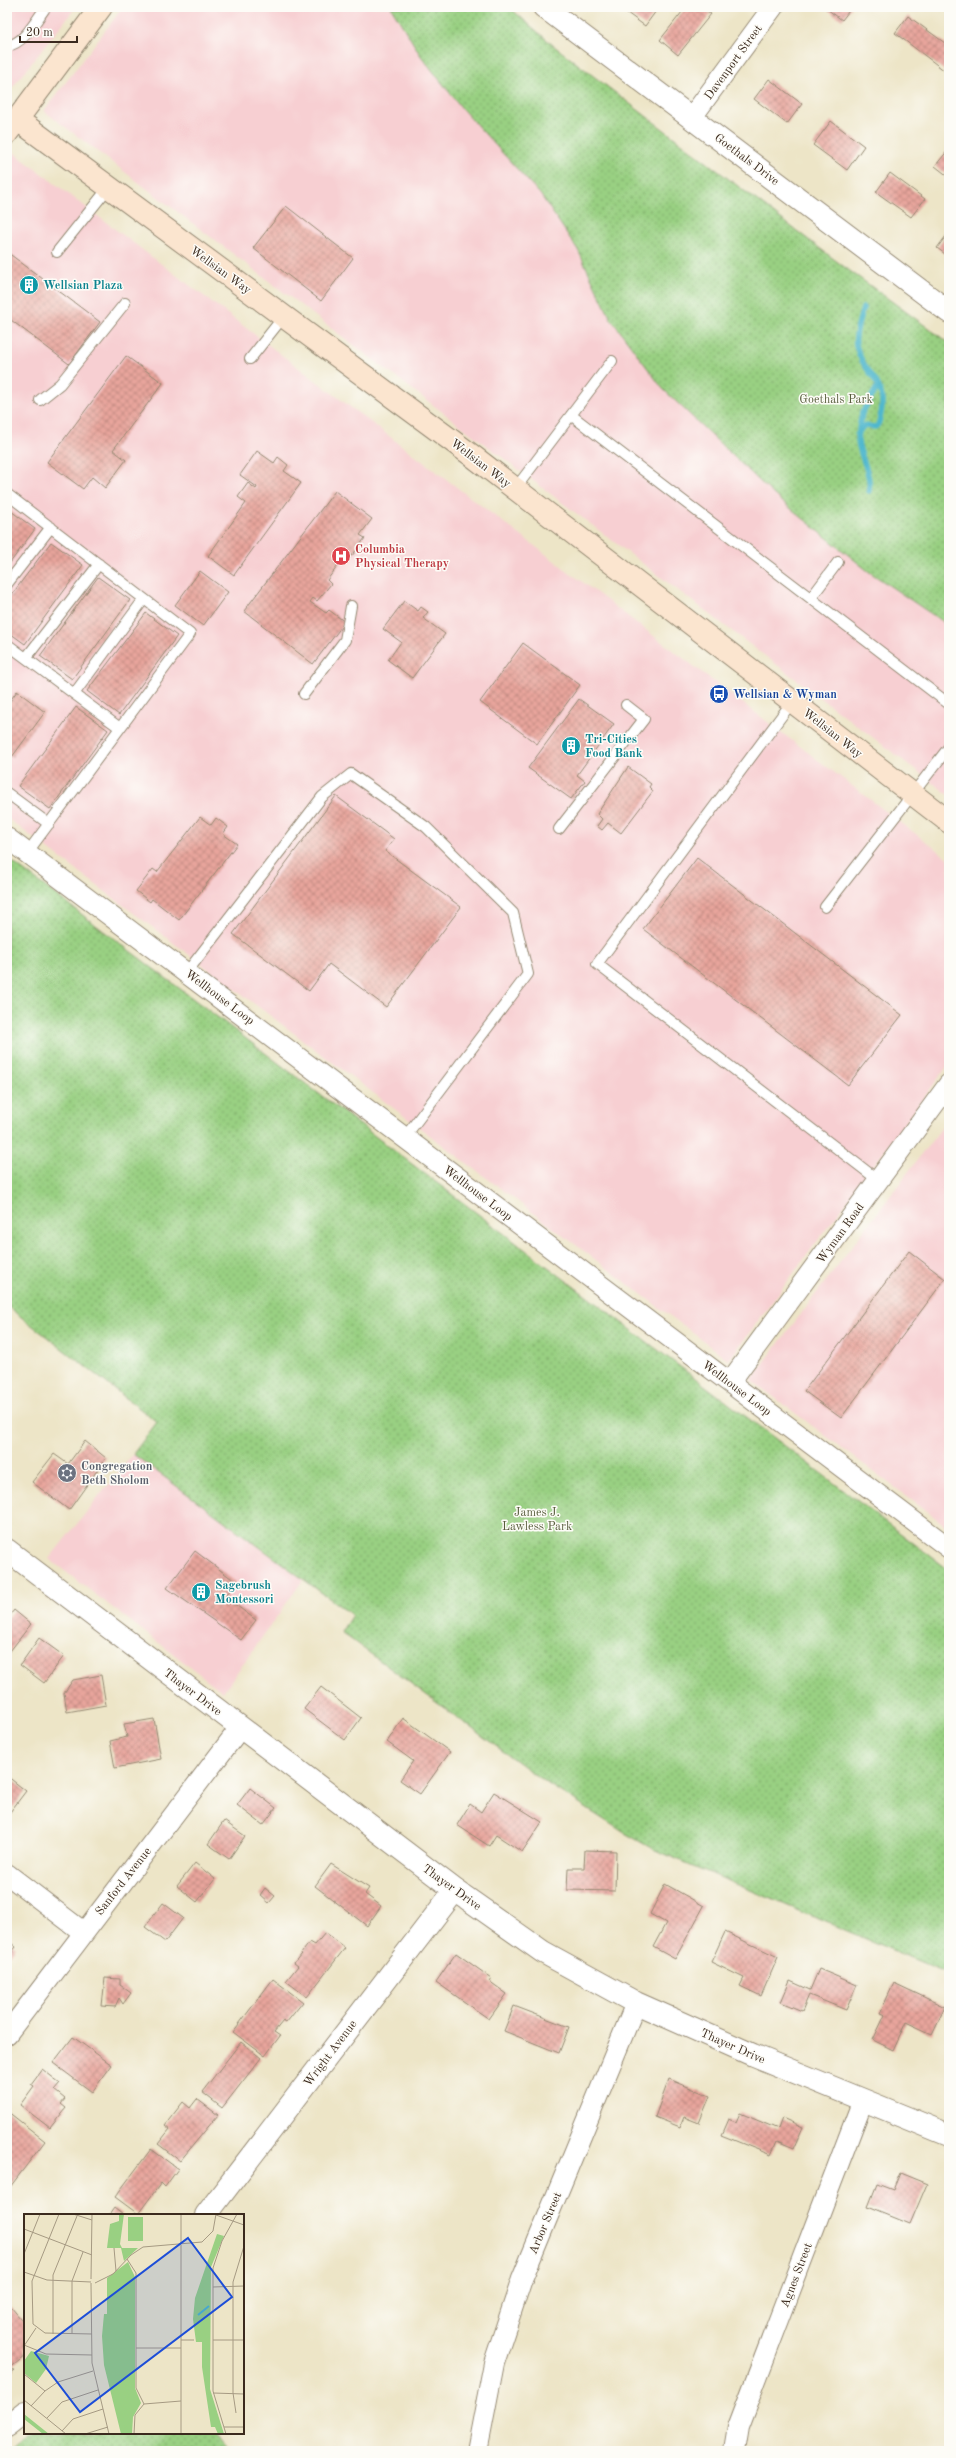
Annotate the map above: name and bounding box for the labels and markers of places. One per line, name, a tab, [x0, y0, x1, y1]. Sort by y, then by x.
building icon: Wellsian Plaza	[18, 274, 40, 296]
place label: Wellsian Plaza	[43, 280, 123, 292]
place label: Columbia Physical Therapy	[355, 544, 449, 570]
hospital icon: Columbia Physical Therapy	[330, 545, 352, 567]
bus stop icon: Wellsian & Wyman	[708, 683, 730, 705]
place label: Wellsian & Wyman	[733, 689, 837, 701]
place label: Tri-Cities Food Bank	[585, 734, 643, 760]
building icon: Tri-Cities Food Bank	[560, 735, 582, 757]
place label: Congregation Beth Sholom	[81, 1461, 153, 1487]
synagogue icon: Congregation Beth Sholom	[56, 1462, 78, 1484]
place label: Sagebrush Montessori	[215, 1580, 274, 1606]
building icon: Sagebrush Montessori	[190, 1581, 212, 1603]

